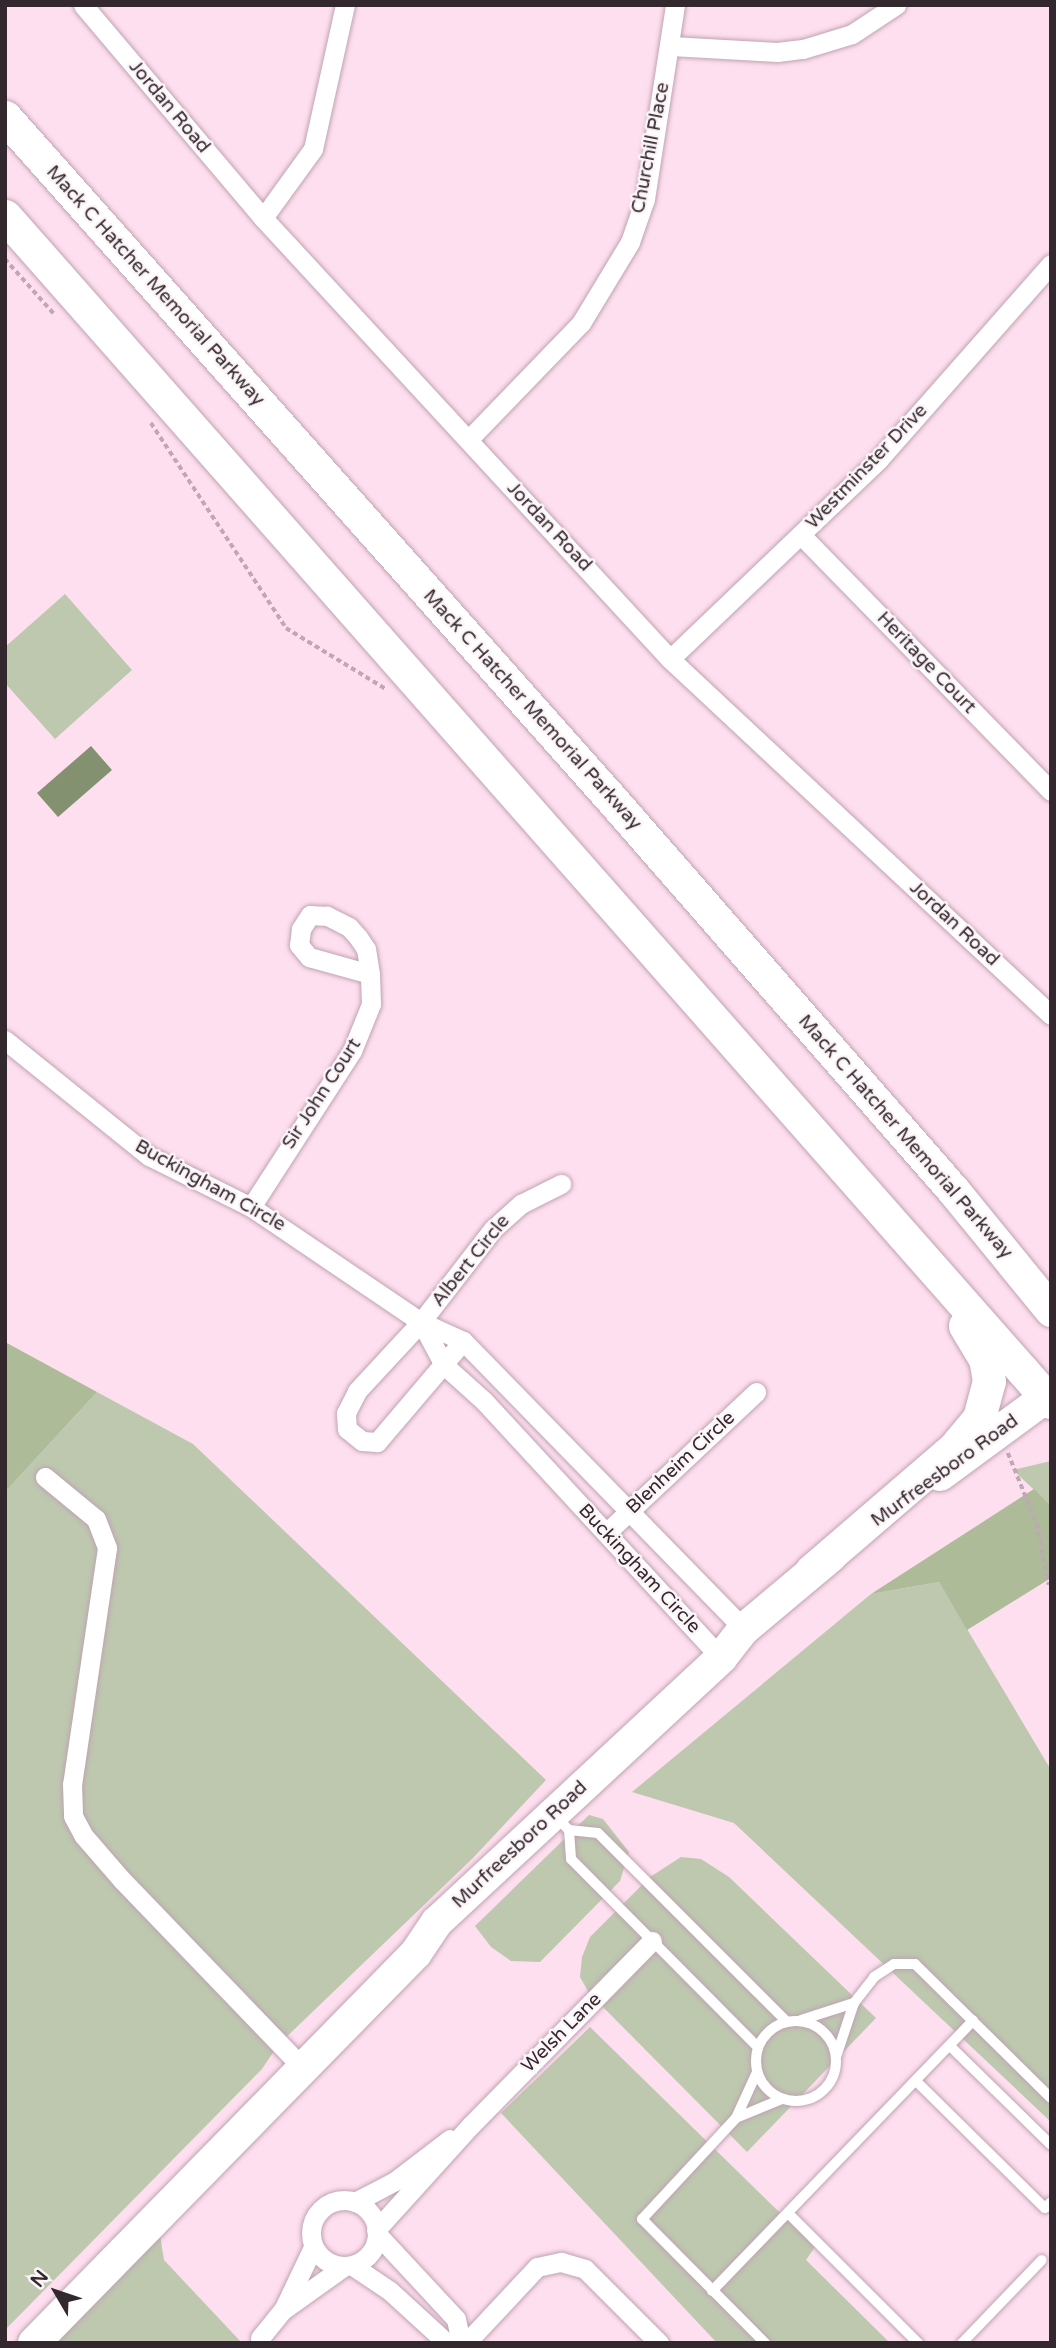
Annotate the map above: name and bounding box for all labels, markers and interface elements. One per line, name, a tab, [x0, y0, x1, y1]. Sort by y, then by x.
street label: Jordan Road	[124, 56, 214, 158]
street label: Churchill Place	[627, 81, 675, 215]
street label: Mack C Hatcher Memorial Parkway	[41, 161, 269, 411]
street label: Westminster Drive	[801, 400, 933, 534]
street label: Jordan Road	[502, 477, 596, 577]
street label: Mack C Hatcher Memorial Parkway	[418, 585, 646, 835]
street label: Heritage Court	[872, 607, 980, 719]
street label: Jordan Road	[904, 877, 1004, 971]
street label: Mack C Hatcher Memorial Parkway	[793, 1010, 1017, 1264]
street label: Sir John Court	[278, 1034, 366, 1154]
street label: Buckingham Circle	[131, 1135, 289, 1237]
street label: Albert Circle	[427, 1210, 515, 1312]
street label: Blenheim Circle	[622, 1407, 740, 1519]
street label: Murfreesboro Road	[867, 1410, 1023, 1532]
street label: Buckingham Circle	[573, 1500, 705, 1638]
street label: Murfreesboro Road	[448, 1776, 592, 1914]
street label: Welsh Lane	[517, 1988, 607, 2078]
north arrow	[21, 2257, 91, 2327]
text: N	[26, 2266, 53, 2292]

